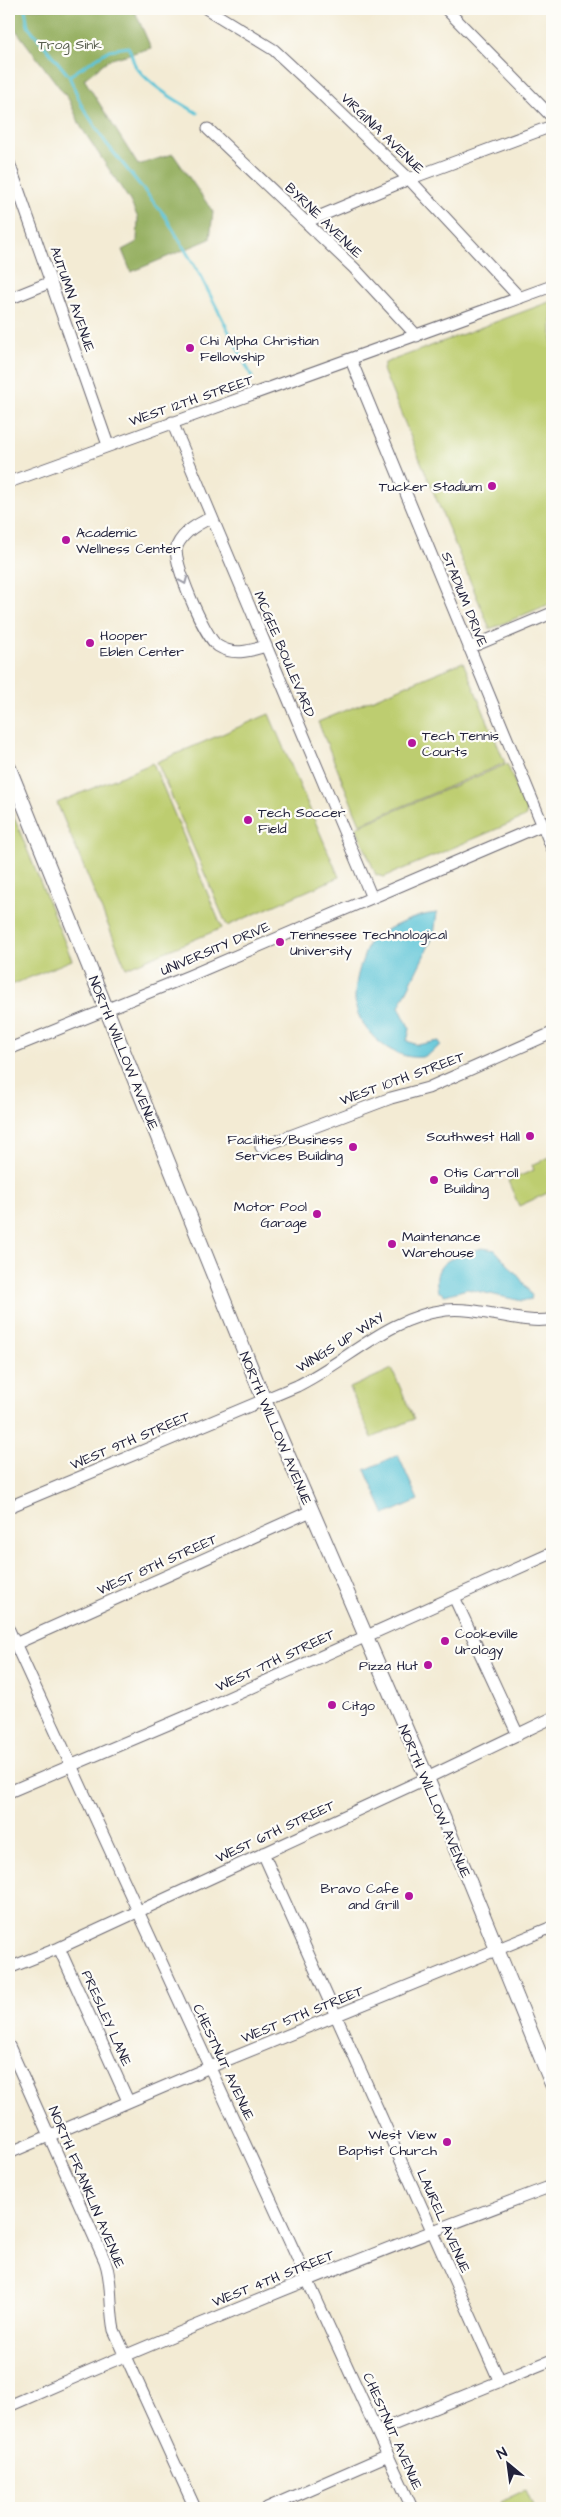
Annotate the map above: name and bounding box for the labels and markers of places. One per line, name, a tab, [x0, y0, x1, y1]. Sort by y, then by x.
place label: Chi Alpha Christian Fellowship	[200, 331, 319, 367]
marker: Chi Alpha Christian Fellowship	[184, 342, 196, 354]
place label: Tucker Stadium	[379, 477, 482, 497]
marker: Tucker Stadium	[486, 480, 498, 492]
place label: Academic Wellness Center	[76, 523, 181, 559]
marker: Academic Wellness Center	[60, 534, 72, 546]
place label: Hooper Eblen Center	[100, 626, 184, 662]
marker: Hooper Eblen Center	[84, 637, 96, 649]
place label: Tech Tennis Courts	[422, 726, 499, 762]
marker: Tech Tennis Courts	[406, 737, 418, 749]
place label: Tech Soccer Field	[258, 803, 346, 839]
marker: Tech Soccer Field	[242, 814, 254, 826]
place label: Tennessee Technological University	[290, 925, 447, 961]
marker: Tennessee Technological University	[274, 936, 286, 948]
place label: Southwest Hall	[426, 1127, 520, 1147]
place label: Facilities/Business Services Building	[227, 1130, 343, 1166]
marker: Southwest Hall	[524, 1130, 536, 1142]
marker: Facilities/Business Services Building	[347, 1141, 359, 1153]
place label: Otis Carroll Building	[444, 1163, 519, 1199]
marker: Otis Carroll Building	[428, 1174, 440, 1186]
place label: Motor Pool Garage	[234, 1197, 307, 1233]
marker: Motor Pool Garage	[311, 1208, 323, 1220]
place label: Maintenance Warehouse	[402, 1227, 481, 1263]
marker: Maintenance Warehouse	[386, 1238, 398, 1250]
place label: Cookeville Urology	[455, 1624, 519, 1660]
marker: Cookeville Urology	[439, 1635, 451, 1647]
place label: Pizza Hut	[359, 1656, 418, 1676]
marker: Pizza Hut	[422, 1659, 434, 1671]
place label: Citgo	[342, 1696, 375, 1716]
marker: Citgo	[326, 1699, 338, 1711]
place label: Bravo Cafe and Grill	[321, 1879, 399, 1915]
marker: Bravo Cafe and Grill	[403, 1890, 415, 1902]
place label: West View Baptist Church	[339, 2125, 437, 2161]
marker: West View Baptist Church	[441, 2136, 453, 2148]

